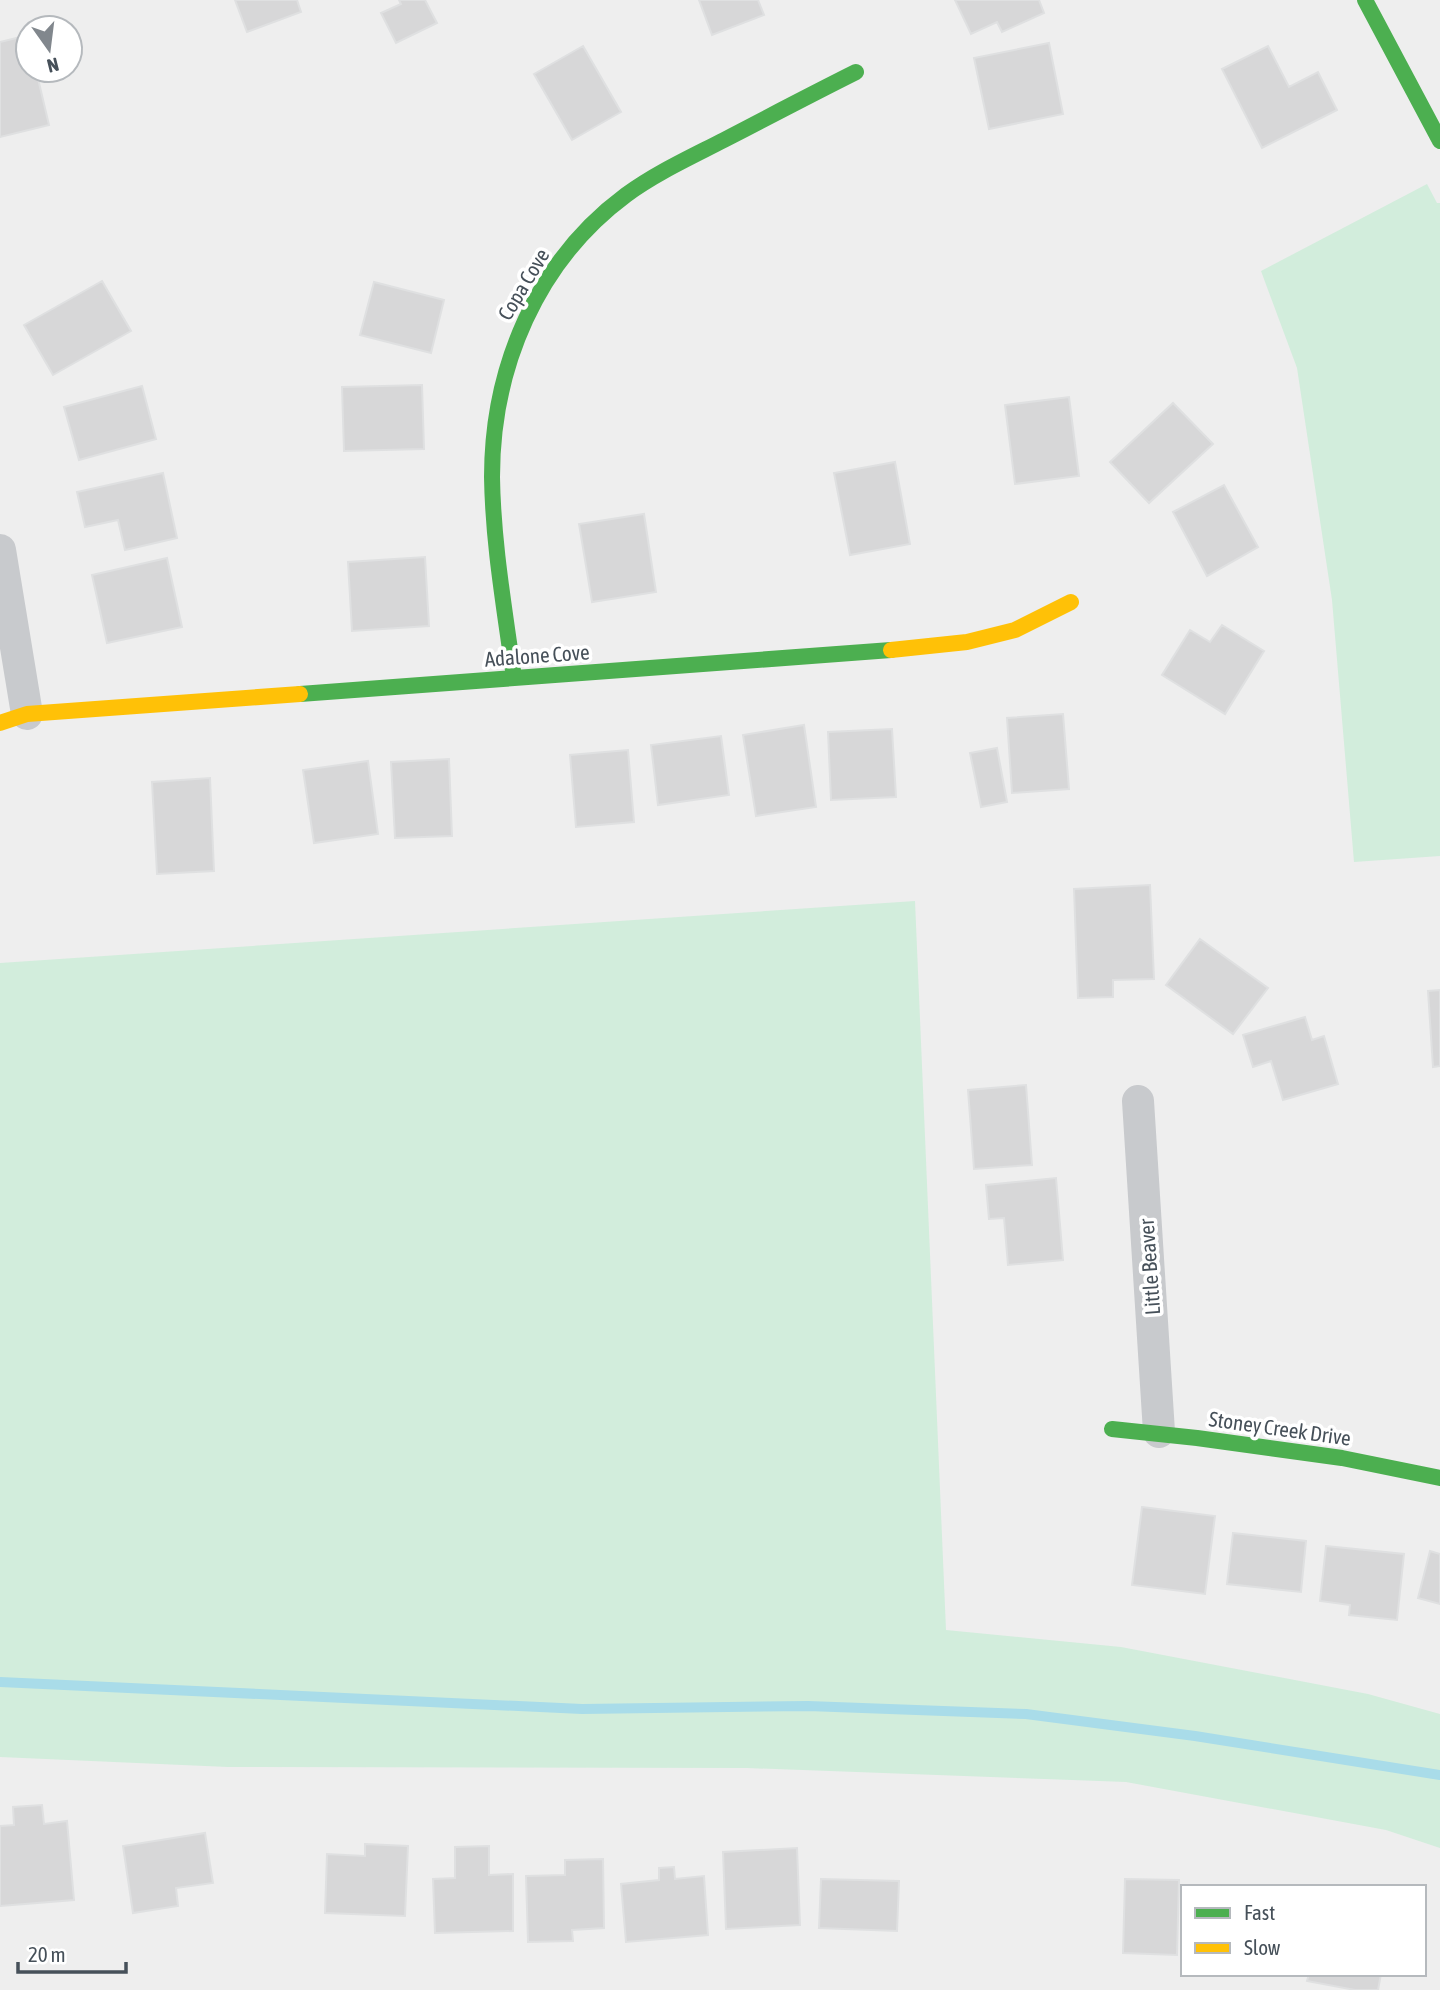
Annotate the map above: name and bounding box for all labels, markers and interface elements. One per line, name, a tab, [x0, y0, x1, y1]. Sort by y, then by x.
north arrow	[14, 14, 84, 84]
text: N	[45, 53, 61, 78]
street label: Copa Cove	[492, 244, 554, 324]
street label: Adalone Cove	[484, 639, 590, 671]
street label: Little Beaver	[1134, 1217, 1164, 1316]
street label: Stoney Creek Drive	[1207, 1406, 1353, 1450]
legend	[1181, 1885, 1426, 1976]
text: Fast	[1244, 1900, 1275, 1924]
scale bar	[18, 1930, 126, 1974]
text: Slow	[1244, 1935, 1281, 1959]
text: 20 m	[28, 1942, 66, 1966]

